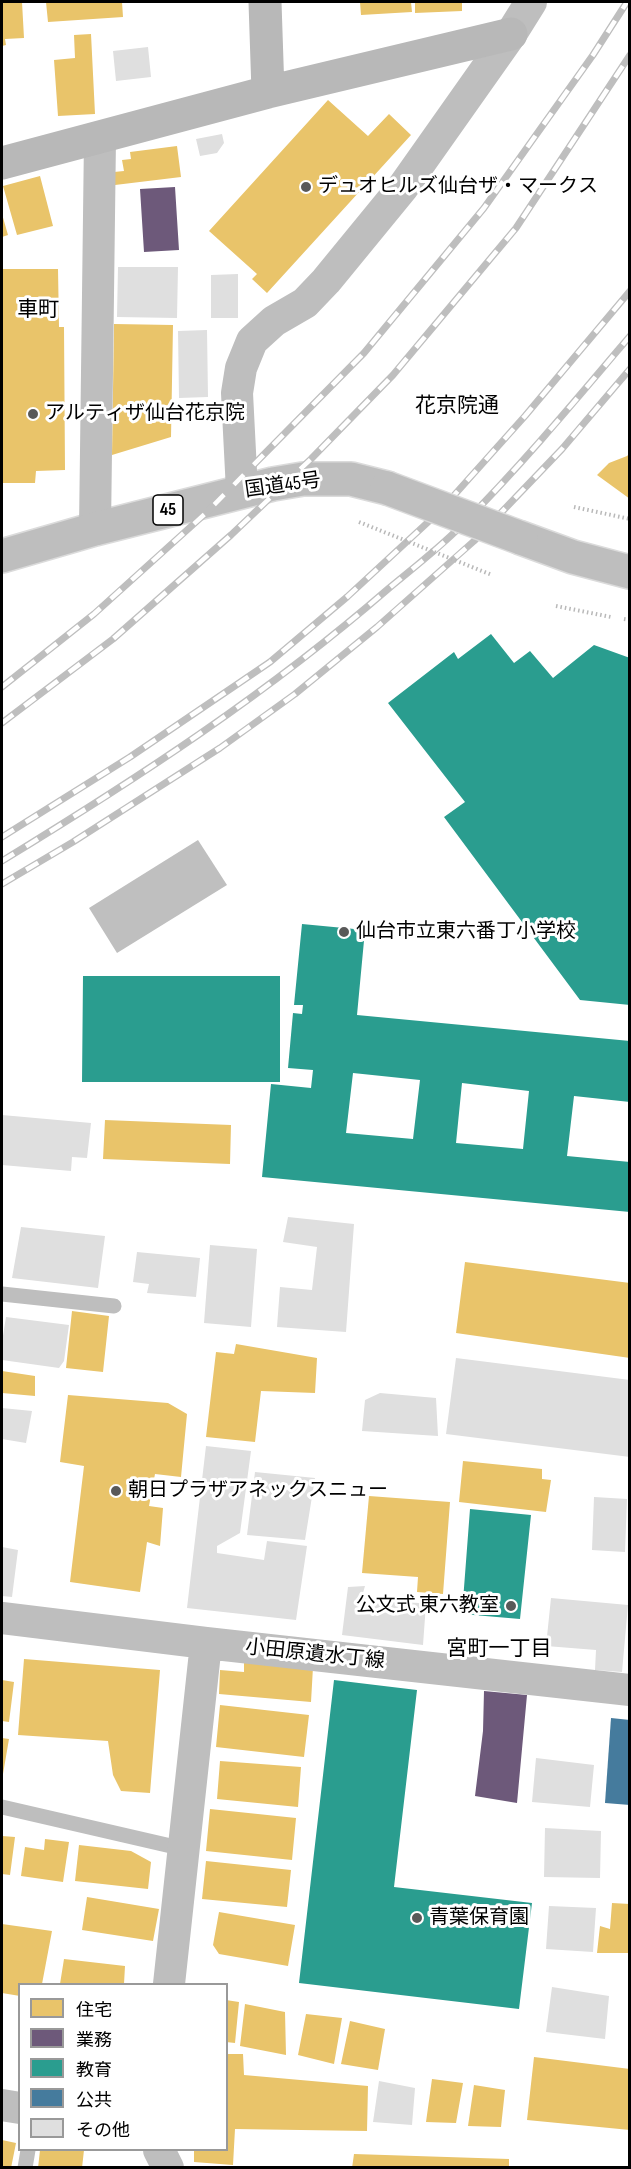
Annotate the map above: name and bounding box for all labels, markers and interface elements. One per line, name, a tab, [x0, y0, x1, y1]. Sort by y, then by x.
place label: デュオヒルズ仙台ザ・マークス	[318, 175, 598, 199]
marker: デュオヒルズ仙台ザ・マークス	[299, 180, 313, 194]
district label: 車町	[17, 298, 59, 324]
district label: 花京院通	[415, 394, 499, 420]
place label: アルティザ仙台花京院	[45, 402, 245, 426]
marker: アルティザ仙台花京院	[26, 407, 40, 421]
street label: 国道45号	[243, 469, 323, 503]
road number: 45	[153, 495, 183, 525]
place label: 仙台市立東六番丁小学校	[356, 920, 576, 944]
marker: 仙台市立東六番丁小学校	[337, 925, 351, 939]
place label: 朝日プラザアネックスニュー	[128, 1479, 388, 1503]
marker: 朝日プラザアネックスニュー	[109, 1484, 123, 1498]
place label: 公文式 東六教室	[356, 1594, 499, 1618]
marker: 公文式 東六教室	[504, 1599, 518, 1613]
street label: 小田原遺水丁線	[244, 1636, 386, 1674]
district label: 宮町一丁目	[447, 1637, 551, 1663]
place label: 青葉保育園	[429, 1906, 529, 1930]
marker: 青葉保育園	[410, 1911, 424, 1925]
legend	[18, 1983, 228, 2151]
text: 住宅	[76, 2000, 112, 2021]
text: 業務	[76, 2030, 112, 2051]
text: 教育	[76, 2060, 112, 2081]
text: 公共	[76, 2090, 112, 2111]
text: その他	[76, 2120, 130, 2141]

